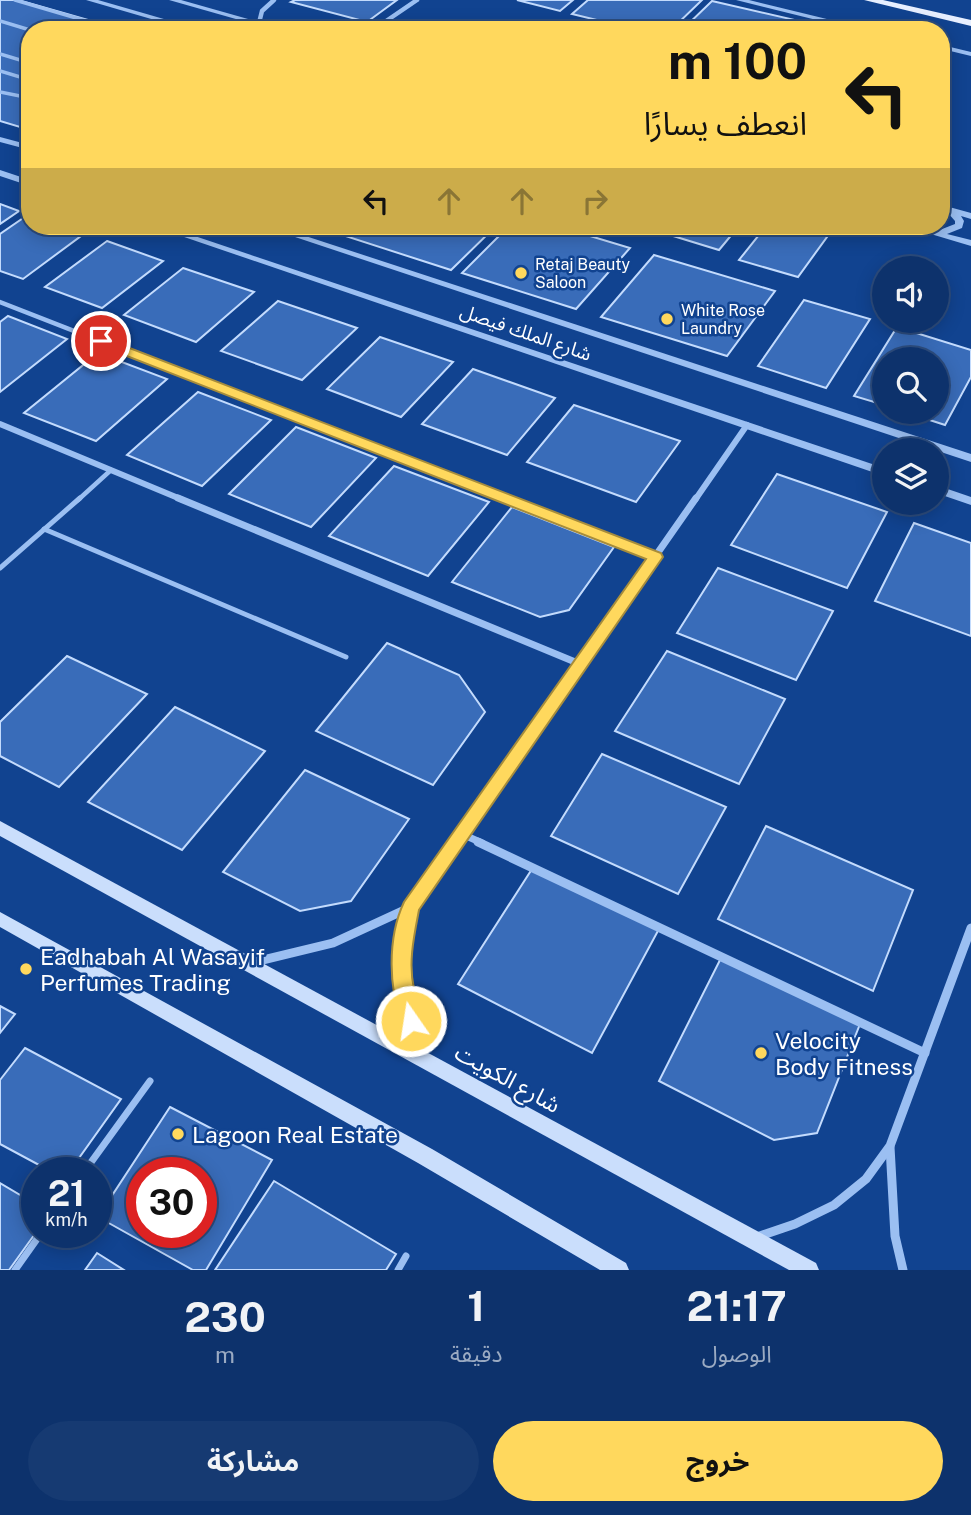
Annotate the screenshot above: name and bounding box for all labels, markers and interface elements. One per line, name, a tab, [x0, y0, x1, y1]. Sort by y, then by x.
text: 100 m	[668, 32, 807, 90]
icon: left	[831, 49, 922, 140]
text: انعطف يسارًا	[644, 105, 807, 142]
icon: left	[357, 182, 395, 220]
icon: ahead	[430, 182, 468, 220]
icon: ahead	[503, 182, 541, 220]
icon: right	[576, 182, 614, 220]
place label: Retaj Beauty Saloon	[535, 255, 630, 292]
map controls	[872, 256, 949, 515]
button: sound	[872, 256, 949, 333]
marker: Retaj Beauty Saloon	[513, 265, 529, 281]
street label: شارع الملك فيصل	[456, 299, 595, 368]
place label: White Rose Laundry	[681, 301, 765, 338]
pin	[71, 311, 131, 371]
marker: White Rose Laundry	[659, 311, 675, 327]
icon: arrive	[82, 322, 120, 360]
button: search	[872, 347, 949, 424]
button: layers	[872, 438, 949, 515]
place label: Eadhabah Al Wasayif Perfumes Trading	[40, 943, 265, 996]
marker: Eadhabah Al Wasayif Perfumes Trading	[18, 961, 34, 977]
position arrow	[374, 984, 448, 1058]
place label: Velocity Body Fitness	[775, 1027, 913, 1080]
street label: شارع الكويت	[449, 1038, 565, 1122]
marker: Velocity Body Fitness	[753, 1045, 769, 1061]
place label: Lagoon Real Estate	[192, 1121, 398, 1148]
marker: Lagoon Real Estate	[170, 1126, 186, 1142]
speed limit sign: 30	[126, 1157, 217, 1248]
text: 21	[48, 1173, 85, 1214]
text: km/h	[45, 1209, 88, 1230]
text: 1	[467, 1281, 485, 1330]
text: 21:17	[687, 1281, 787, 1330]
text: 230	[184, 1292, 266, 1341]
text: دقيقة	[450, 1340, 502, 1367]
text: الوصول	[702, 1340, 772, 1367]
text: m	[215, 1341, 235, 1368]
button: مشاركة	[28, 1421, 479, 1501]
button: خروج	[493, 1421, 943, 1501]

